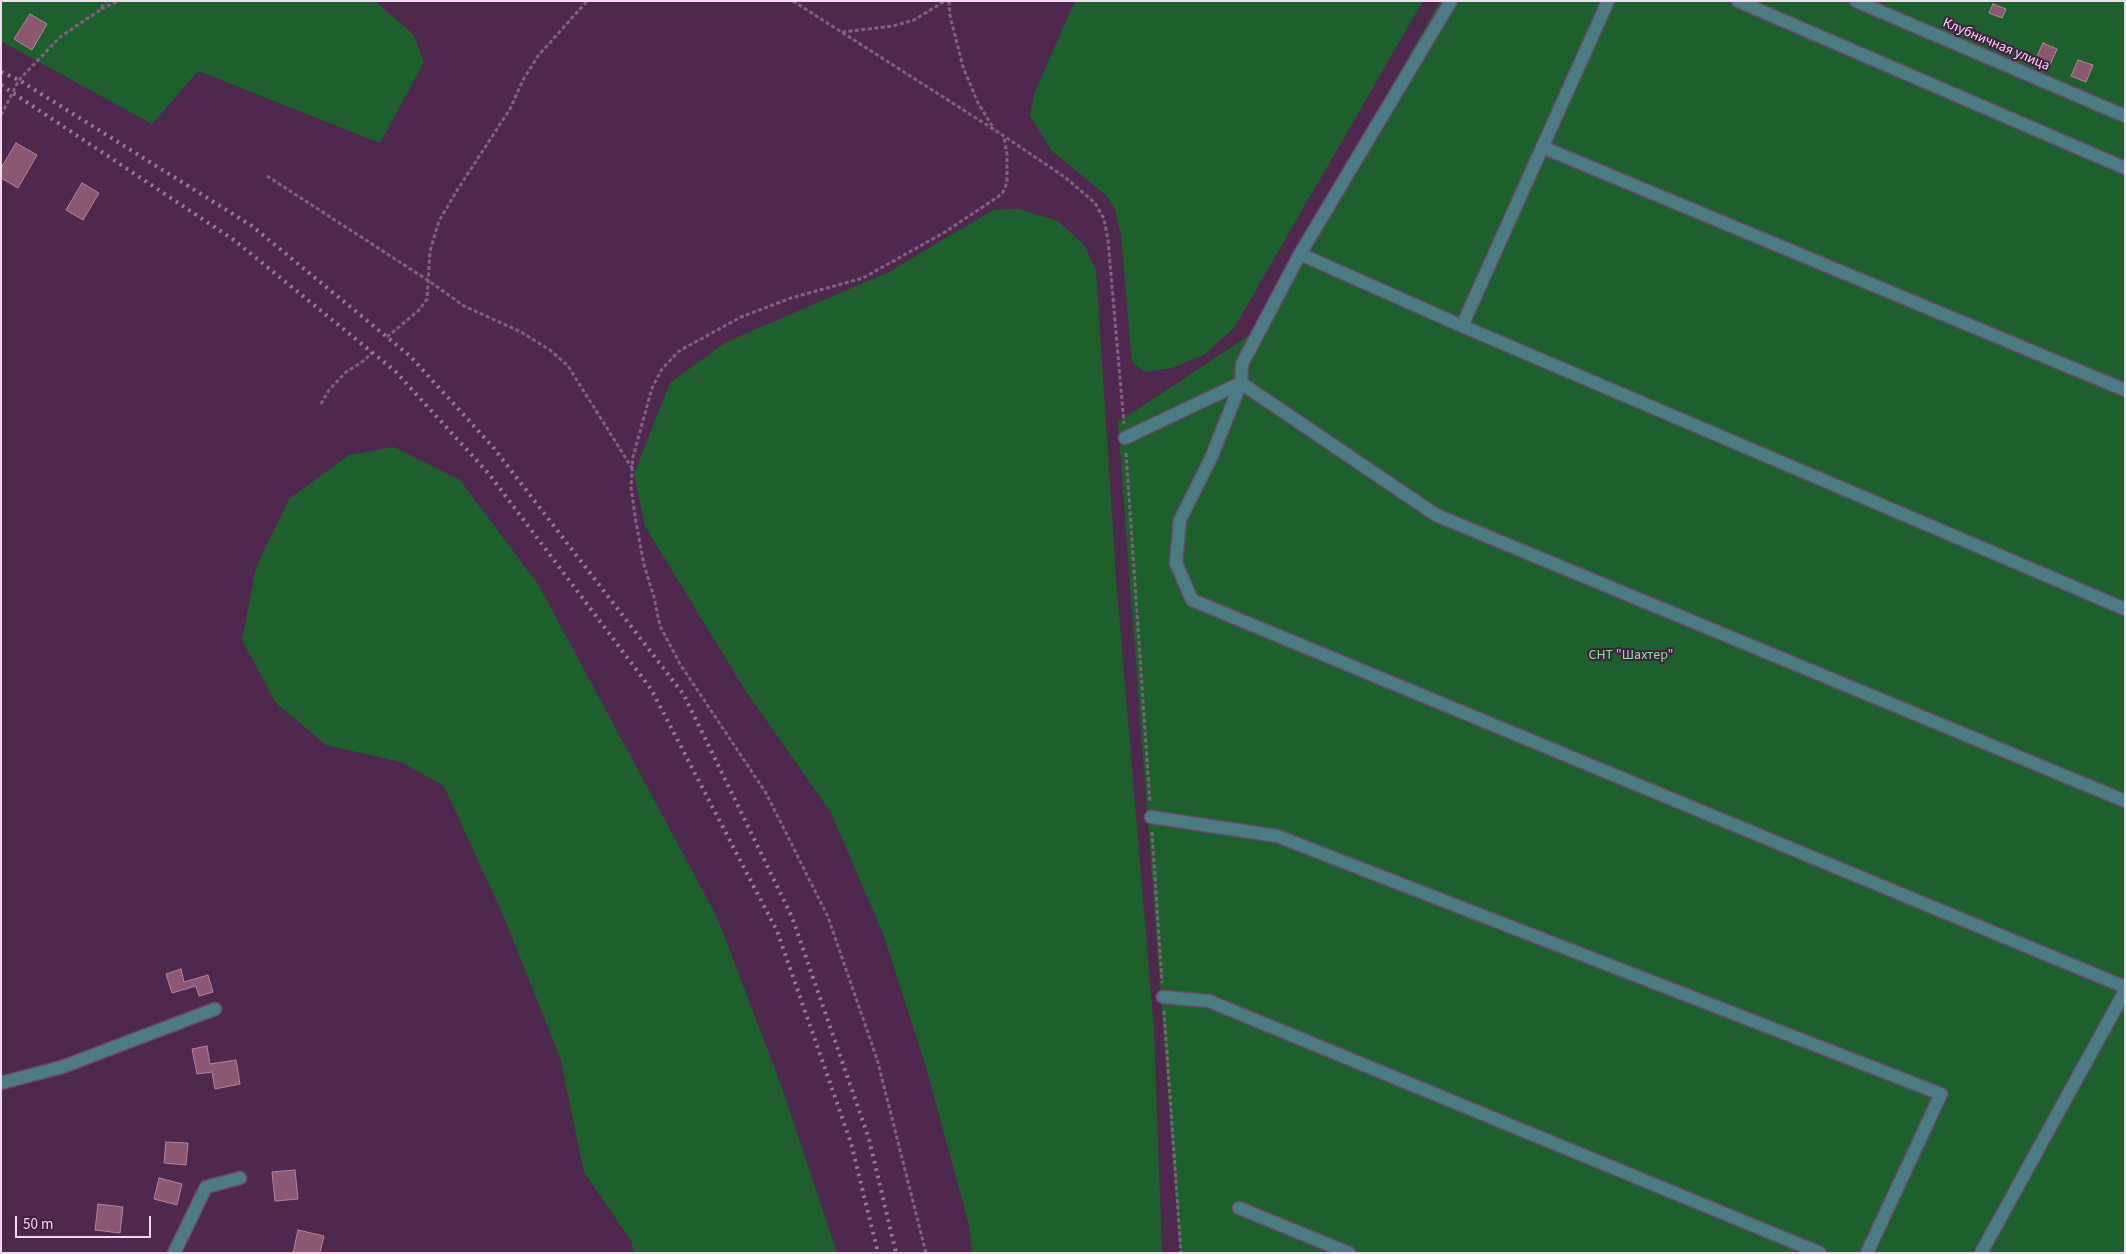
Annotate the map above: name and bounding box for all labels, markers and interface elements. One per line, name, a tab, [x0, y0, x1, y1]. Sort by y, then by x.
street label: Клубничная улица	[1940, 15, 2052, 75]
park label: СНТ "Шахтер"	[1588, 648, 1674, 664]
scale bar	[18, 1206, 154, 1238]
text: 50 m	[23, 1214, 53, 1235]

